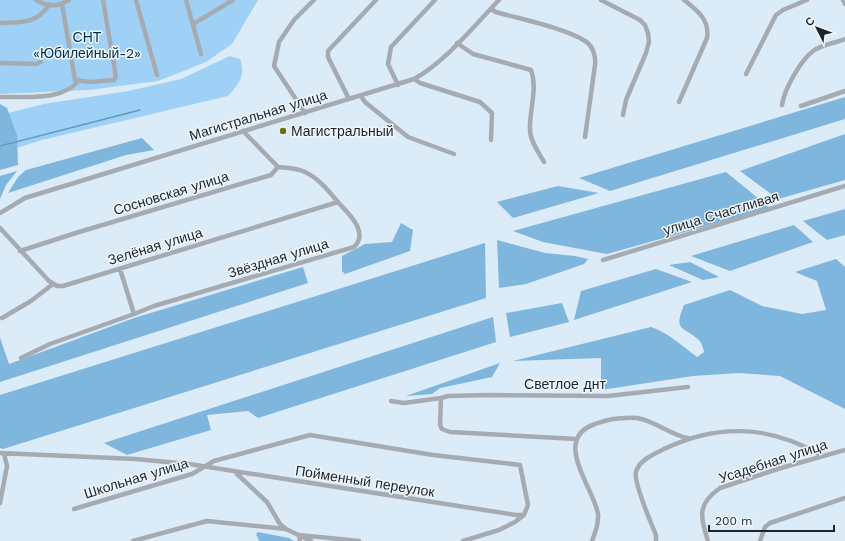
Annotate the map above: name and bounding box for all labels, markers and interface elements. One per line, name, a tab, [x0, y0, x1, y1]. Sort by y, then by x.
north arrow	[797, 8, 837, 48]
text: С	[802, 14, 817, 29]
park label: СНТ «Юбилейный-2»	[33, 29, 141, 61]
street label: Магистральная улица	[187, 86, 329, 144]
place label: Магистральный	[291, 123, 394, 139]
marker: Магистральный	[278, 126, 288, 136]
street label: Сосновская улица	[111, 168, 231, 218]
street label: улица Счастливая	[661, 188, 781, 238]
street label: Зелёная улица	[106, 224, 204, 268]
street label: Звёздная улица	[226, 235, 330, 281]
street label: Светлое днт	[524, 376, 606, 392]
street label: Усадебная улица	[717, 436, 829, 486]
street label: Школьная улица	[82, 454, 190, 502]
street label: Пойменный переулок	[294, 462, 437, 500]
scale bar	[709, 507, 834, 533]
text: 200 m	[715, 514, 752, 528]

